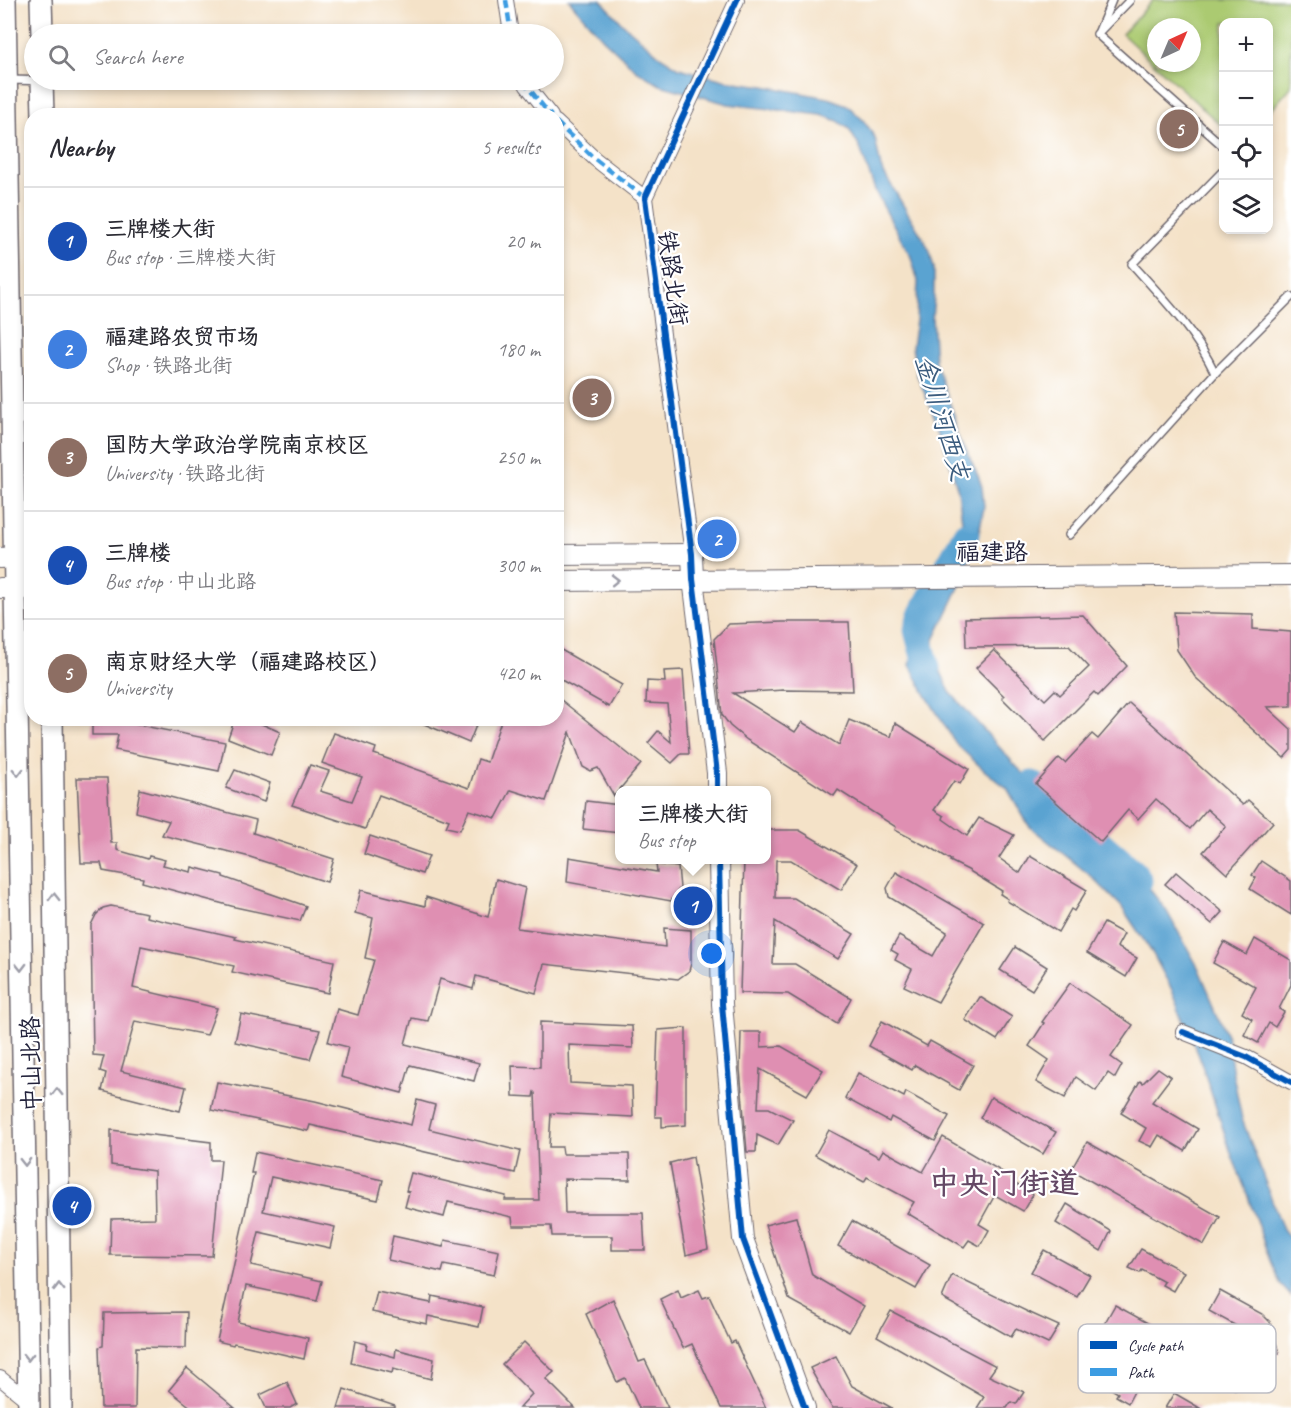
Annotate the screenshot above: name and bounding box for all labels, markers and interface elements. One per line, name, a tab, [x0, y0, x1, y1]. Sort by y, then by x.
north arrow	[1147, 18, 1201, 72]
map controls	[1219, 18, 1273, 234]
button: +	[1219, 18, 1273, 72]
search box	[24, 24, 564, 90]
icon: search	[45, 41, 78, 74]
text: Search here	[93, 43, 183, 71]
button: −	[1219, 72, 1273, 126]
pin: 5	[1160, 106, 1198, 152]
button: locate	[1219, 126, 1273, 180]
text: Nearby	[48, 131, 113, 164]
text: 5 results	[481, 135, 540, 160]
button: layers	[1219, 180, 1273, 234]
text: 三牌楼大街	[105, 215, 215, 243]
street label: 铁路北街	[651, 228, 695, 328]
text: 1	[63, 229, 72, 254]
text: 20 m	[506, 229, 540, 254]
text: Bus stop · 三牌楼大街	[105, 245, 276, 270]
text: 福建路农贸市场	[105, 323, 259, 351]
text: 2	[63, 337, 72, 362]
text: 180 m	[497, 337, 540, 362]
water label: 金川河西支	[908, 351, 977, 485]
text: Shop · 铁路北街	[105, 353, 232, 378]
pin: 3	[572, 376, 612, 420]
text: 国防大学政治学院南京校区	[105, 431, 369, 459]
text: 3	[63, 445, 72, 470]
text: 250 m	[497, 445, 540, 470]
text: University · 铁路北街	[105, 461, 265, 486]
pin: 2	[698, 516, 736, 562]
street label: 福建路	[956, 537, 1028, 567]
text: 三牌楼	[105, 539, 171, 567]
text: 4	[63, 553, 72, 578]
text: 300 m	[497, 553, 540, 578]
text: Bus stop · 中山北路	[105, 569, 256, 594]
one-way arrow	[610, 574, 619, 587]
text: 南京财经大学（福建路校区）	[105, 648, 391, 676]
text: 5	[63, 661, 72, 686]
text: 420 m	[497, 661, 540, 686]
text: University	[105, 676, 172, 701]
one-way arrow	[12, 768, 24, 777]
popup	[615, 786, 771, 864]
text: 三牌楼大街	[638, 800, 748, 828]
text: Bus stop	[638, 828, 696, 853]
pin: 1	[674, 884, 712, 928]
one-way arrow	[48, 892, 60, 901]
your location	[697, 939, 726, 968]
one-way arrow	[15, 963, 28, 972]
street label: 中山北路	[15, 1016, 47, 1112]
one-way arrow	[51, 1087, 63, 1096]
one-way arrow	[19, 1158, 31, 1167]
district label: 中央门街道	[929, 1164, 1079, 1202]
pin: 4	[52, 1184, 92, 1228]
one-way arrow	[53, 1282, 65, 1291]
legend	[1078, 1324, 1276, 1393]
text: Cycle path	[1128, 1336, 1184, 1356]
one-way arrow	[22, 1353, 34, 1362]
text: Path	[1128, 1363, 1155, 1383]

